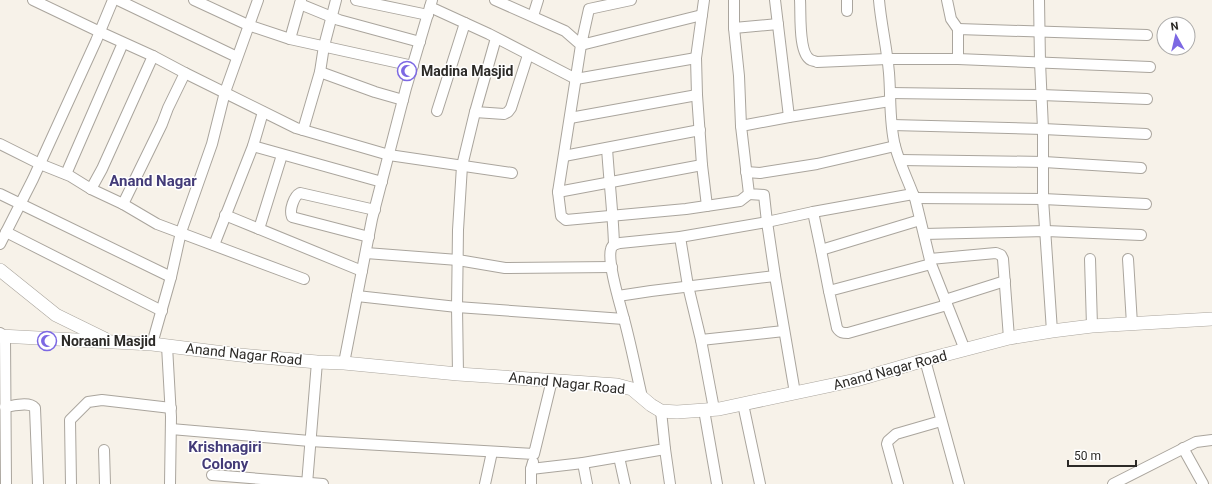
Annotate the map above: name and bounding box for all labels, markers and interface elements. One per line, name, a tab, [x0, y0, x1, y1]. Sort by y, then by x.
north arrow	[1156, 16, 1196, 56]
text: N	[1170, 20, 1180, 34]
mosque icon: Madina Masjid	[396, 60, 418, 82]
place label: Madina Masjid	[421, 63, 513, 79]
district label: Anand Nagar	[109, 172, 197, 190]
mosque icon: Noraani Masjid	[36, 330, 58, 352]
place label: Noraani Masjid	[61, 333, 156, 349]
street label: Anand Nagar Road	[185, 340, 303, 368]
street label: Anand Nagar Road	[831, 347, 949, 393]
street label: Anand Nagar Road	[508, 369, 626, 397]
district label: Krishnagiri Colony	[188, 438, 262, 473]
scale bar	[1068, 442, 1136, 468]
text: 50 m	[1074, 449, 1101, 463]

